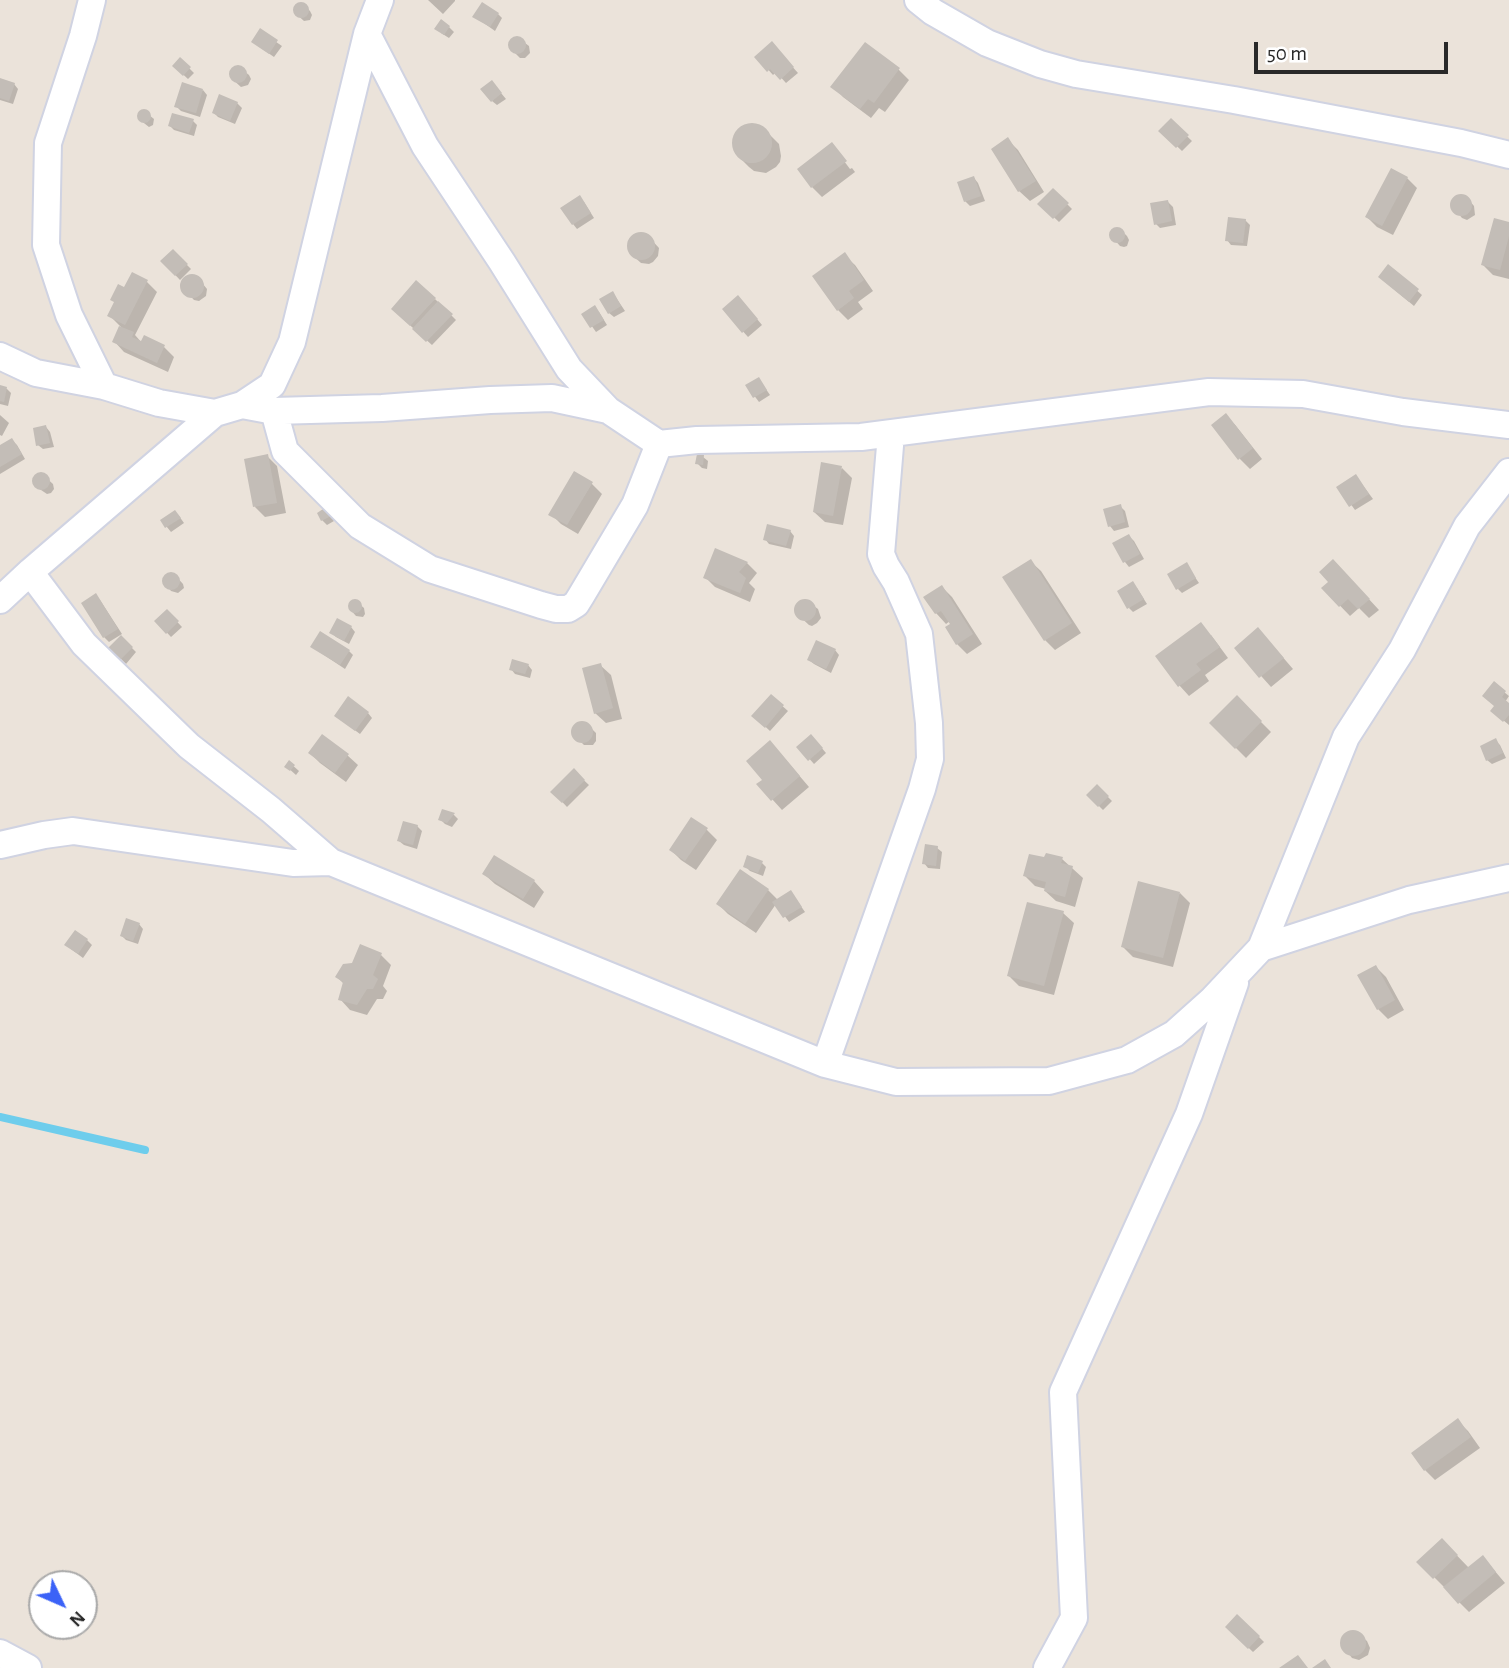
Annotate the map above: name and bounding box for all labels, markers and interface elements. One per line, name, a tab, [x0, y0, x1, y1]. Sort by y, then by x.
scale bar	[1257, 28, 1451, 72]
text: 50 m	[1267, 43, 1307, 64]
north arrow	[28, 1570, 98, 1640]
text: N	[66, 1607, 88, 1630]

